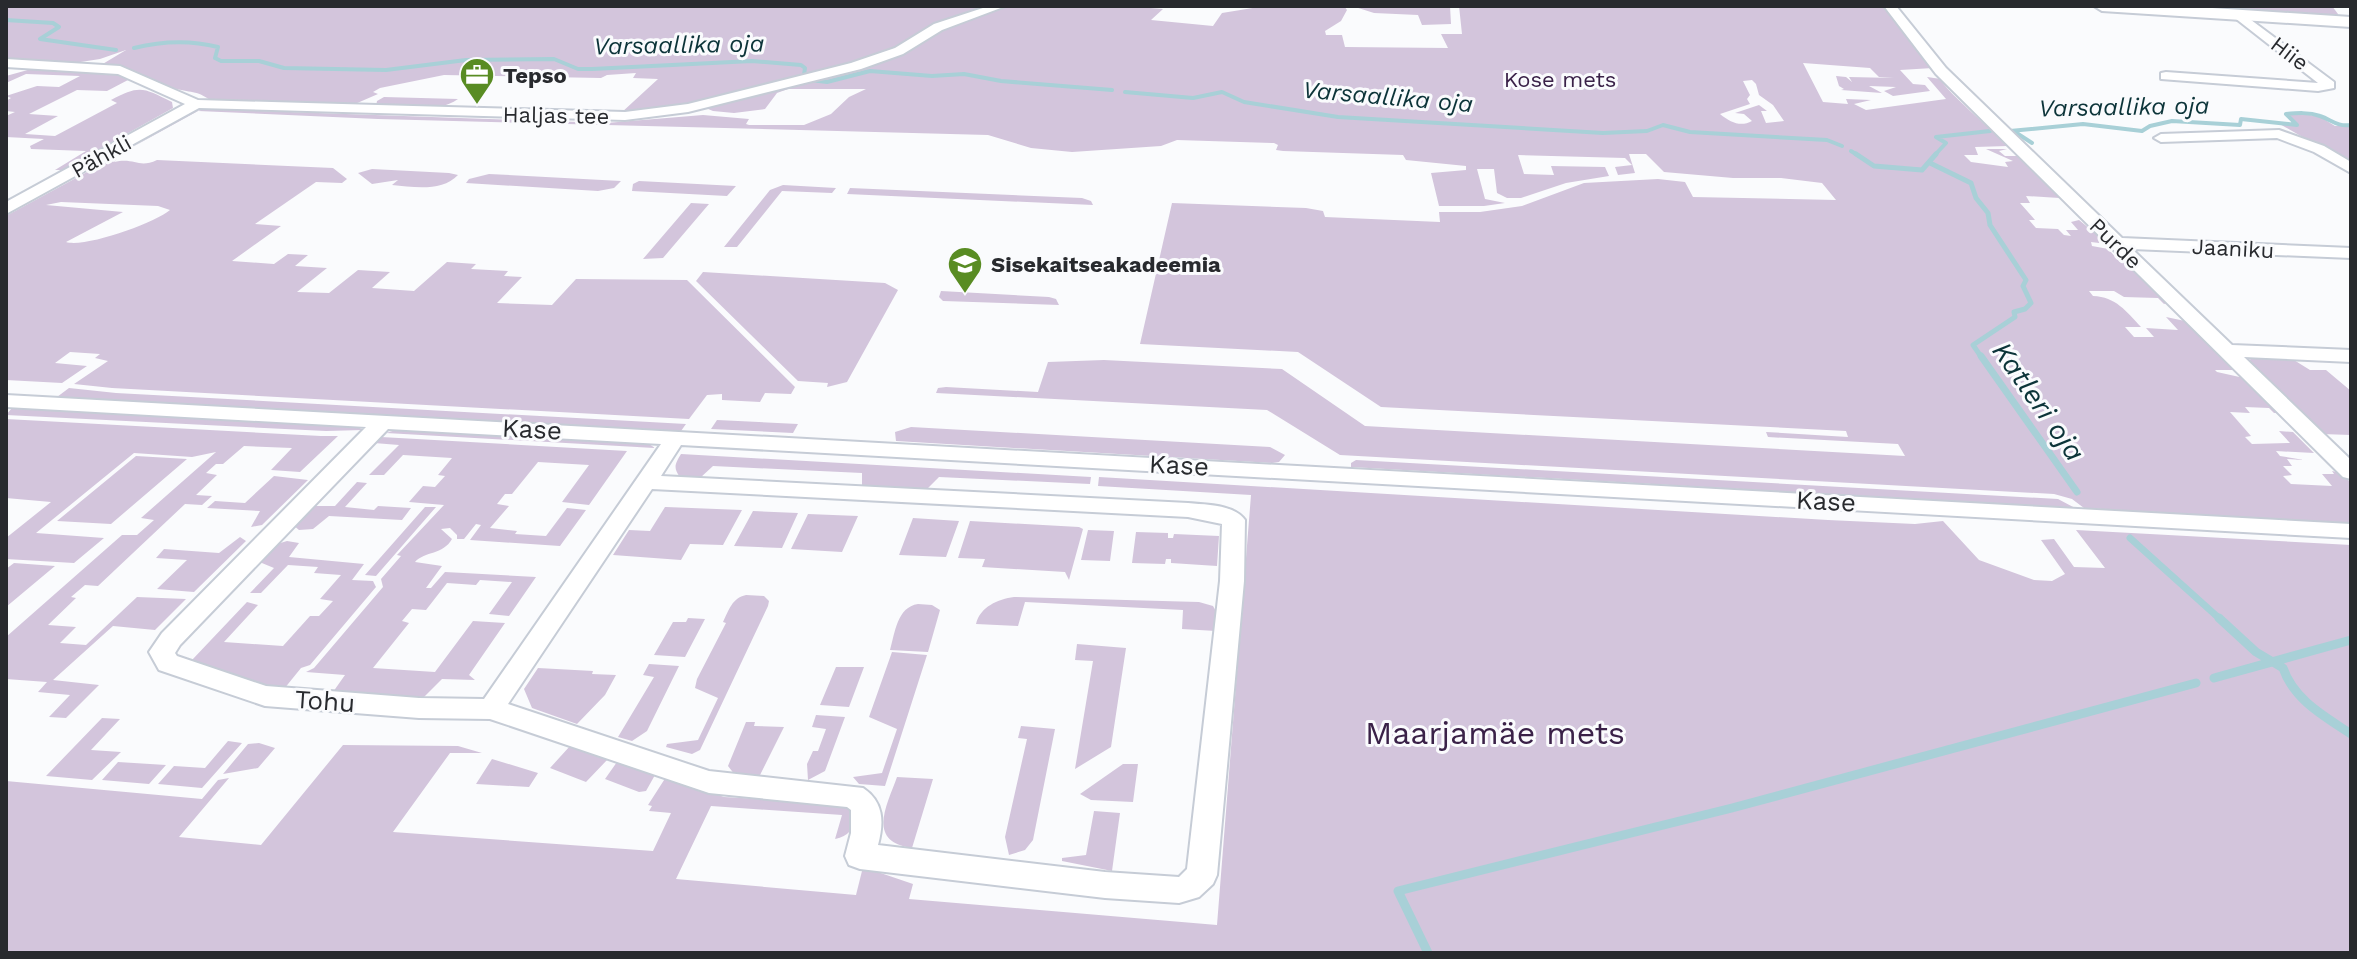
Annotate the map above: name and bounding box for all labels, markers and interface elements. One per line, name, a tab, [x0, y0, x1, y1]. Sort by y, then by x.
water label: Varsaallika oja	[593, 30, 765, 60]
street label: Hiie	[2266, 31, 2313, 76]
office icon: Tepso	[458, 56, 496, 106]
place label: Tepso	[503, 63, 567, 88]
park label: Kose mets	[1504, 67, 1616, 92]
water label: Varsaallika oja	[1302, 76, 1474, 118]
water label: Varsaallika oja	[2038, 92, 2210, 122]
street label: Haljas tee	[502, 102, 610, 129]
street label: Pähkli	[67, 130, 136, 183]
street label: Purde	[2085, 213, 2147, 274]
street label: Jaaniku	[2191, 234, 2275, 263]
school or university icon: Sisekaitseakadeemia	[946, 245, 984, 295]
place label: Sisekaitseakadeemia	[991, 252, 1221, 277]
water label: Katleri oja	[1985, 335, 2092, 467]
street label: Kase	[501, 412, 563, 446]
street label: Kase	[1148, 448, 1210, 482]
street label: Kase	[1795, 484, 1857, 518]
street label: Tohu	[294, 684, 356, 718]
park label: Maarjamäe mets	[1365, 714, 1625, 752]

